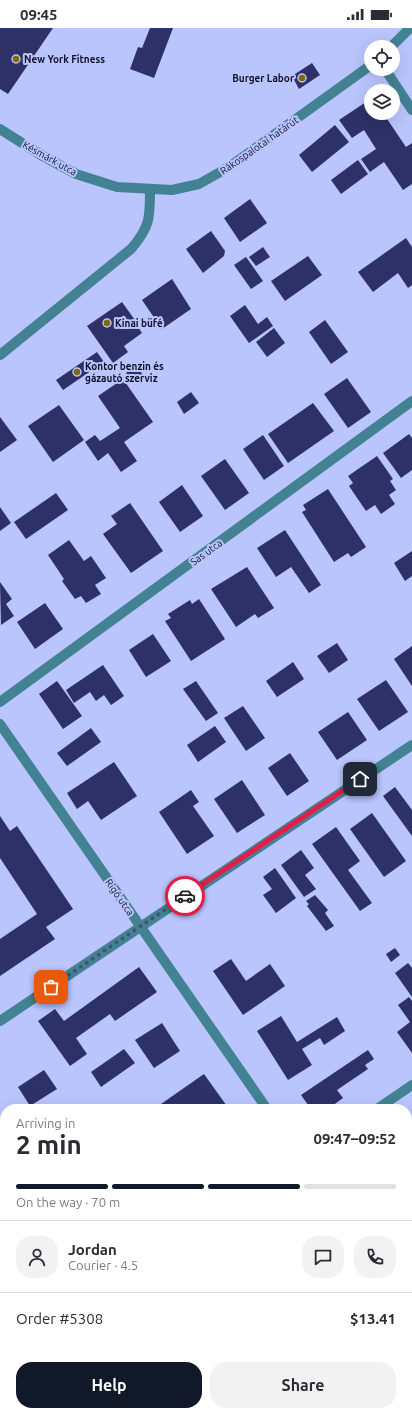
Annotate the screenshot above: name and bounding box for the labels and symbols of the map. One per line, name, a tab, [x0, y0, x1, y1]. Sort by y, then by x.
marker: New York Fitness	[11, 54, 21, 64]
place label: New York Fitness	[24, 54, 105, 65]
place label: Burger Labor	[232, 73, 295, 84]
marker: Burger Labor	[297, 73, 307, 83]
street label: Rákospalotai határút	[218, 114, 301, 177]
street label: Késmárk utca	[21, 139, 79, 178]
place label: Kínai büfé	[115, 317, 163, 329]
marker: Kínai büfé	[102, 318, 112, 328]
place label: Kontor benzin és gázautó szerviz	[85, 361, 164, 384]
marker: Kontor benzin és gázautó szerviz	[72, 367, 82, 377]
street label: Sas utca	[188, 537, 224, 568]
pin	[343, 762, 377, 796]
courier	[165, 876, 205, 916]
street label: Rigó utca	[103, 877, 136, 918]
pin	[34, 970, 68, 1004]

